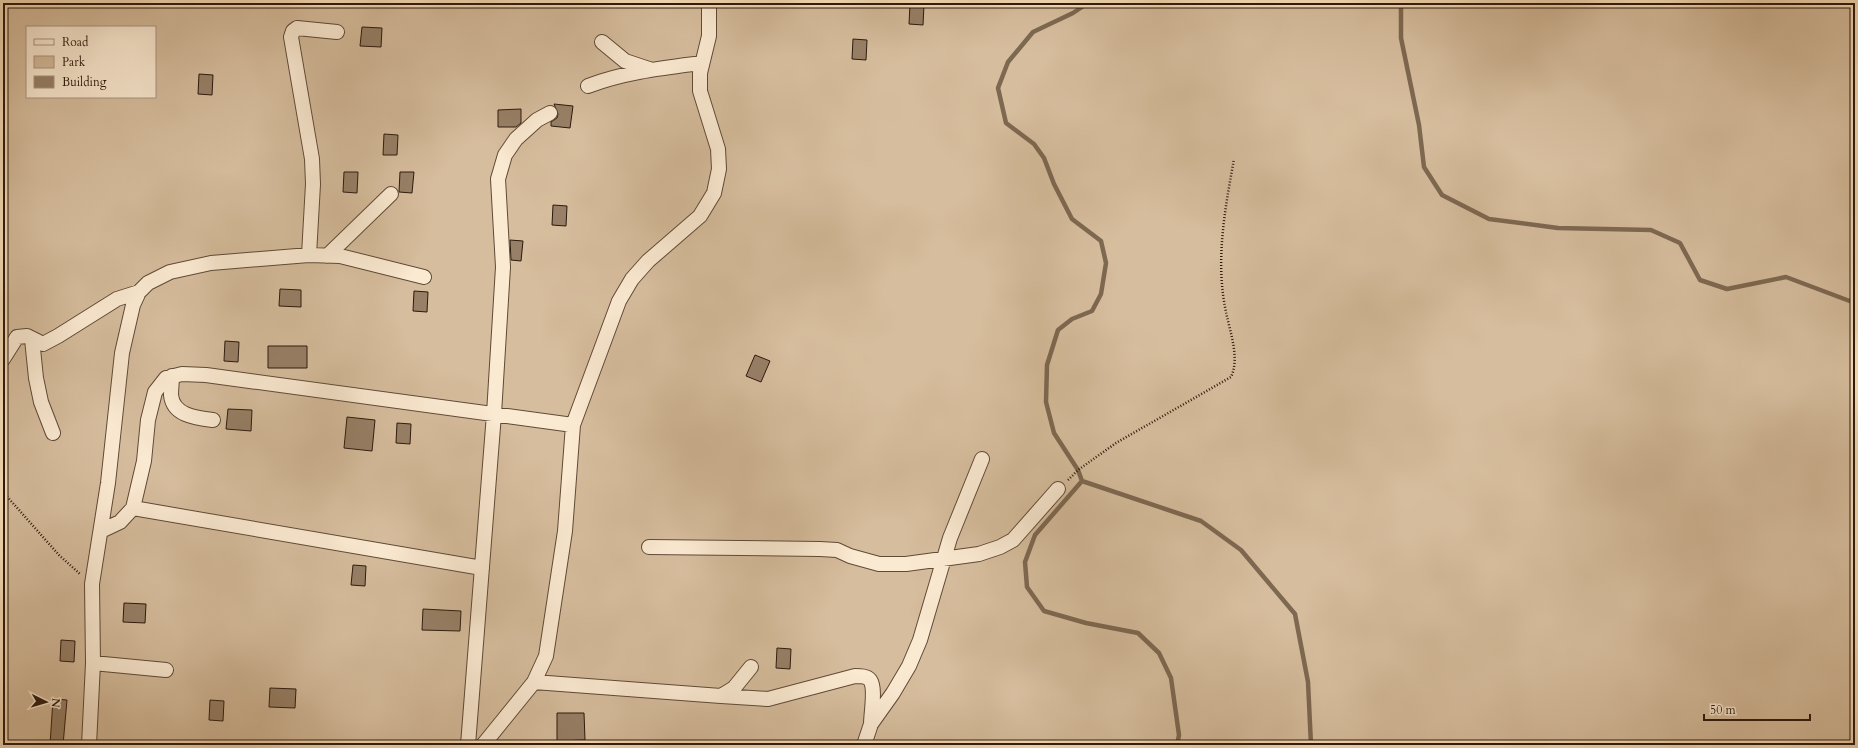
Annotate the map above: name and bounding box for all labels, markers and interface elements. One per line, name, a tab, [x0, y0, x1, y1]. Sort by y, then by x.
legend	[26, 26, 156, 98]
text: Road	[62, 34, 89, 50]
text: Park	[62, 54, 86, 70]
text: Building	[62, 74, 107, 90]
north arrow	[26, 682, 66, 722]
scale bar	[1704, 696, 1810, 722]
text: N	[48, 697, 63, 709]
text: 50 m	[1710, 702, 1737, 718]

